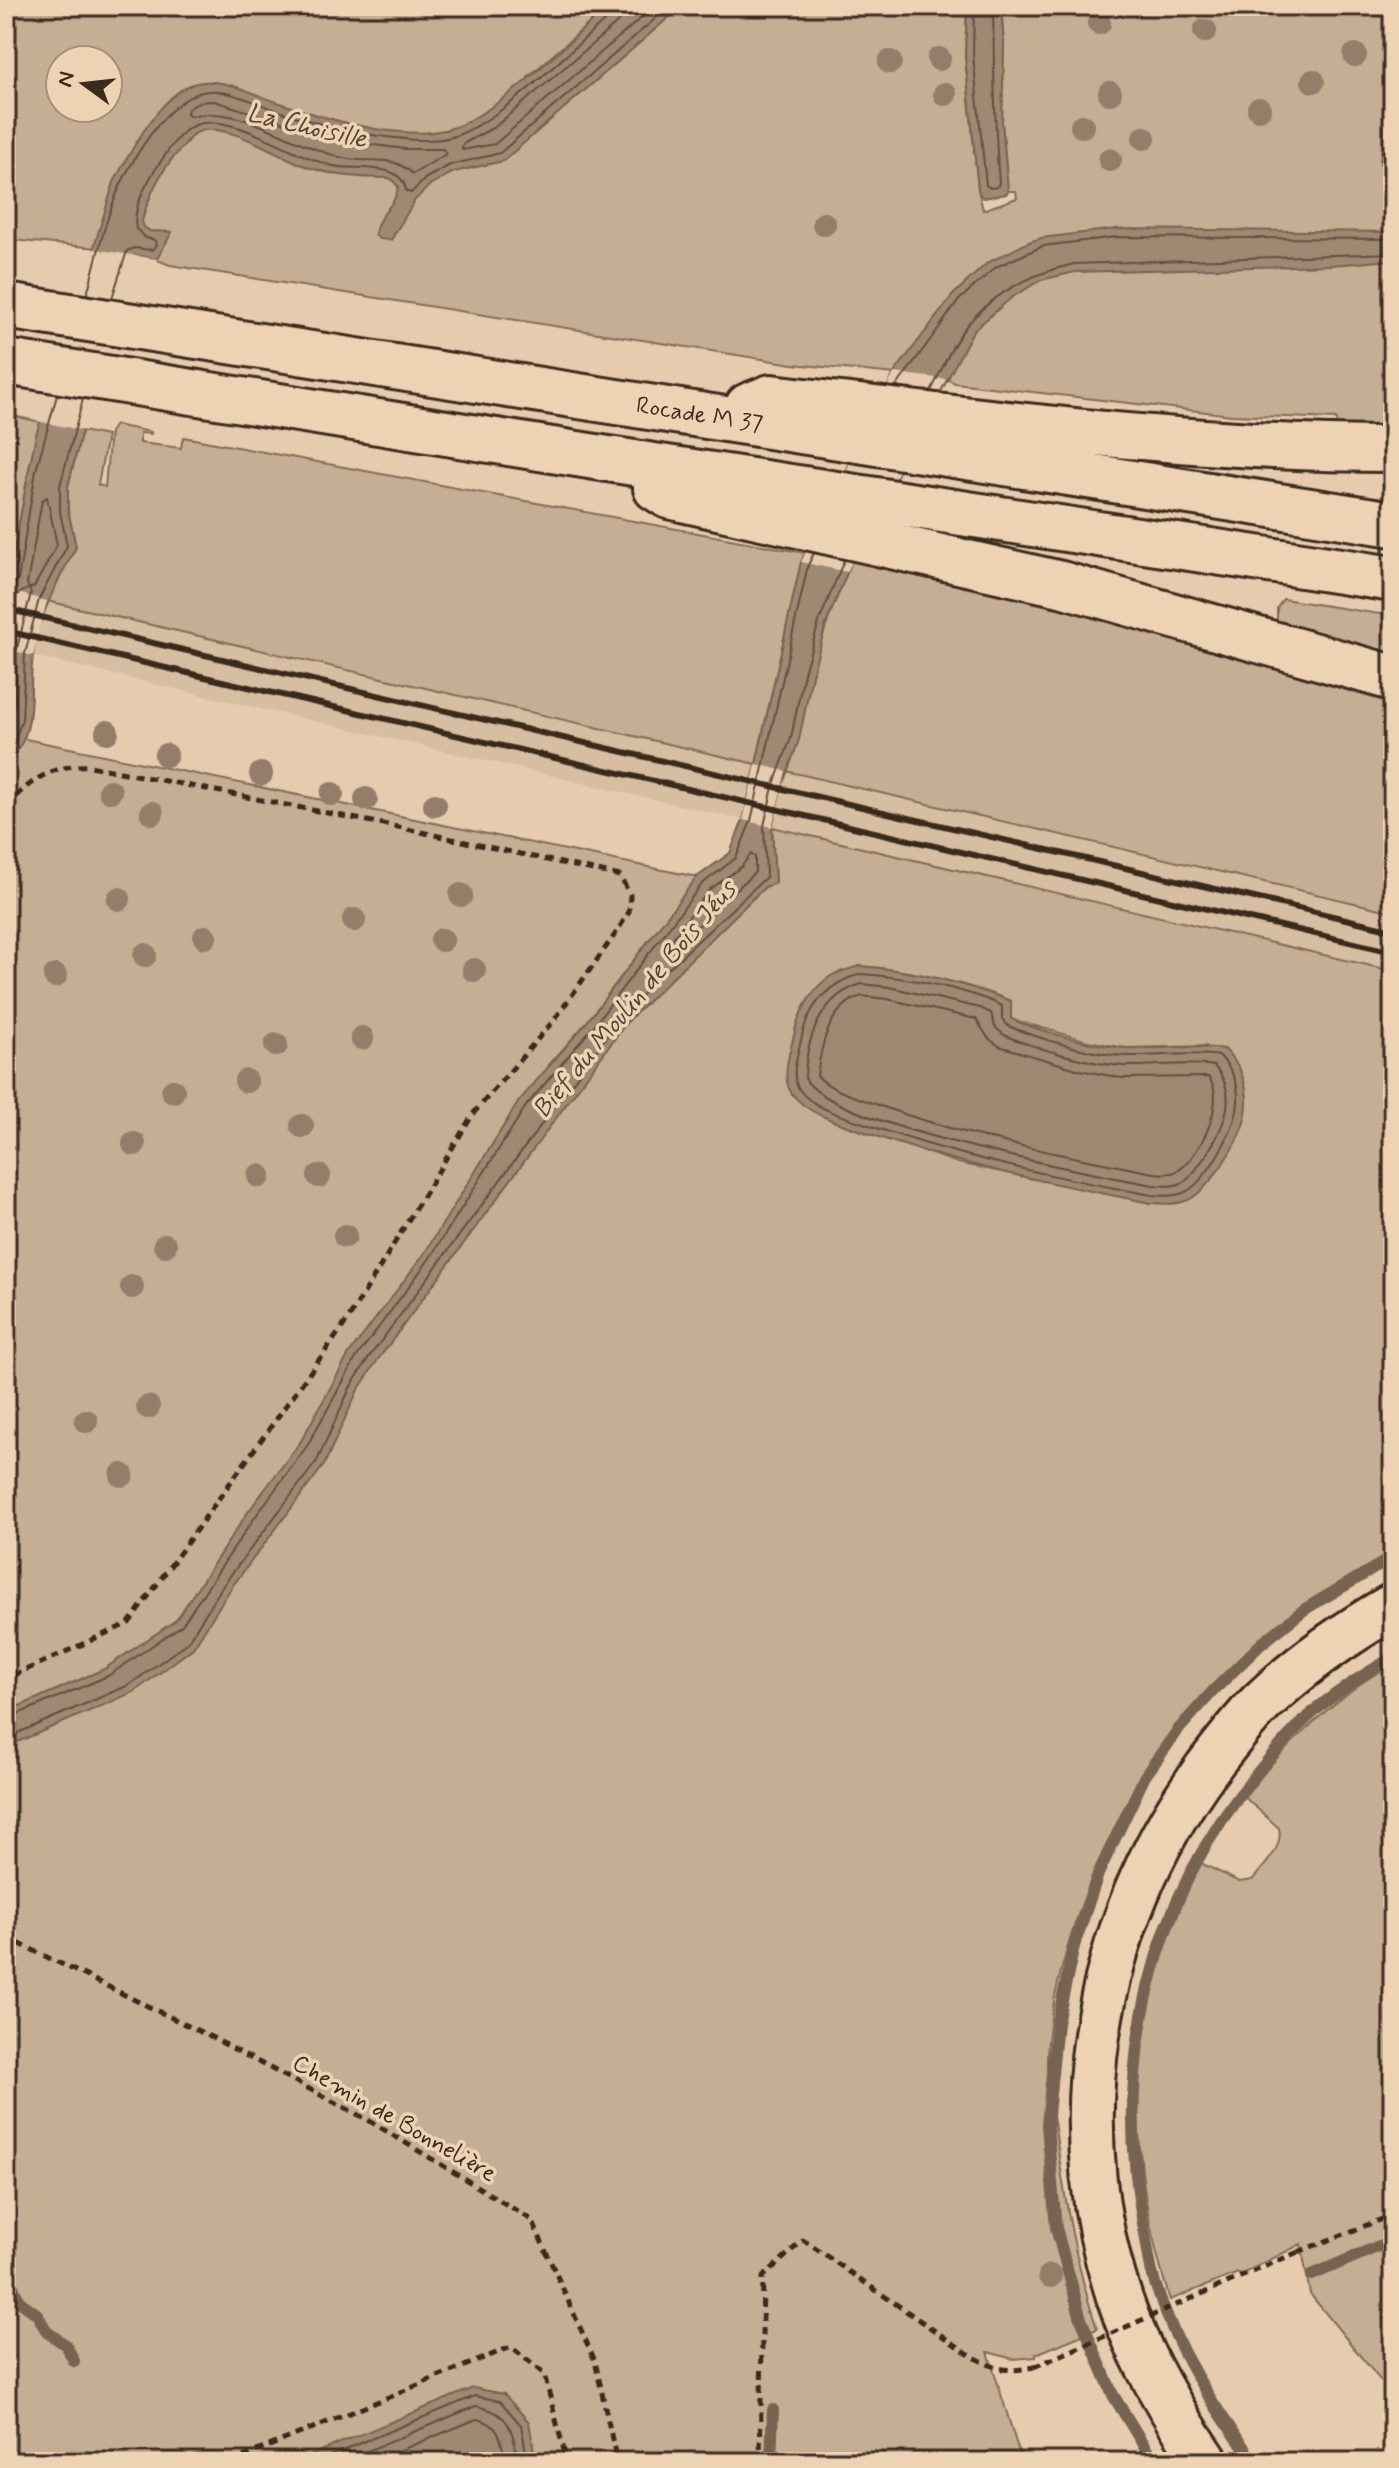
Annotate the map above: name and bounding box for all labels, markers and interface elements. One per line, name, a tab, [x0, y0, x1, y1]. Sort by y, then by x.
north arrow	[44, 44, 124, 124]
text: N	[51, 69, 82, 90]
water label: La Choisille	[244, 97, 371, 157]
street label: Rocade M 37	[634, 390, 765, 440]
water label: Bief du Moulin de Bois Jéus	[526, 872, 746, 1126]
street label: Chemin de Bonnelière	[286, 2048, 502, 2190]

